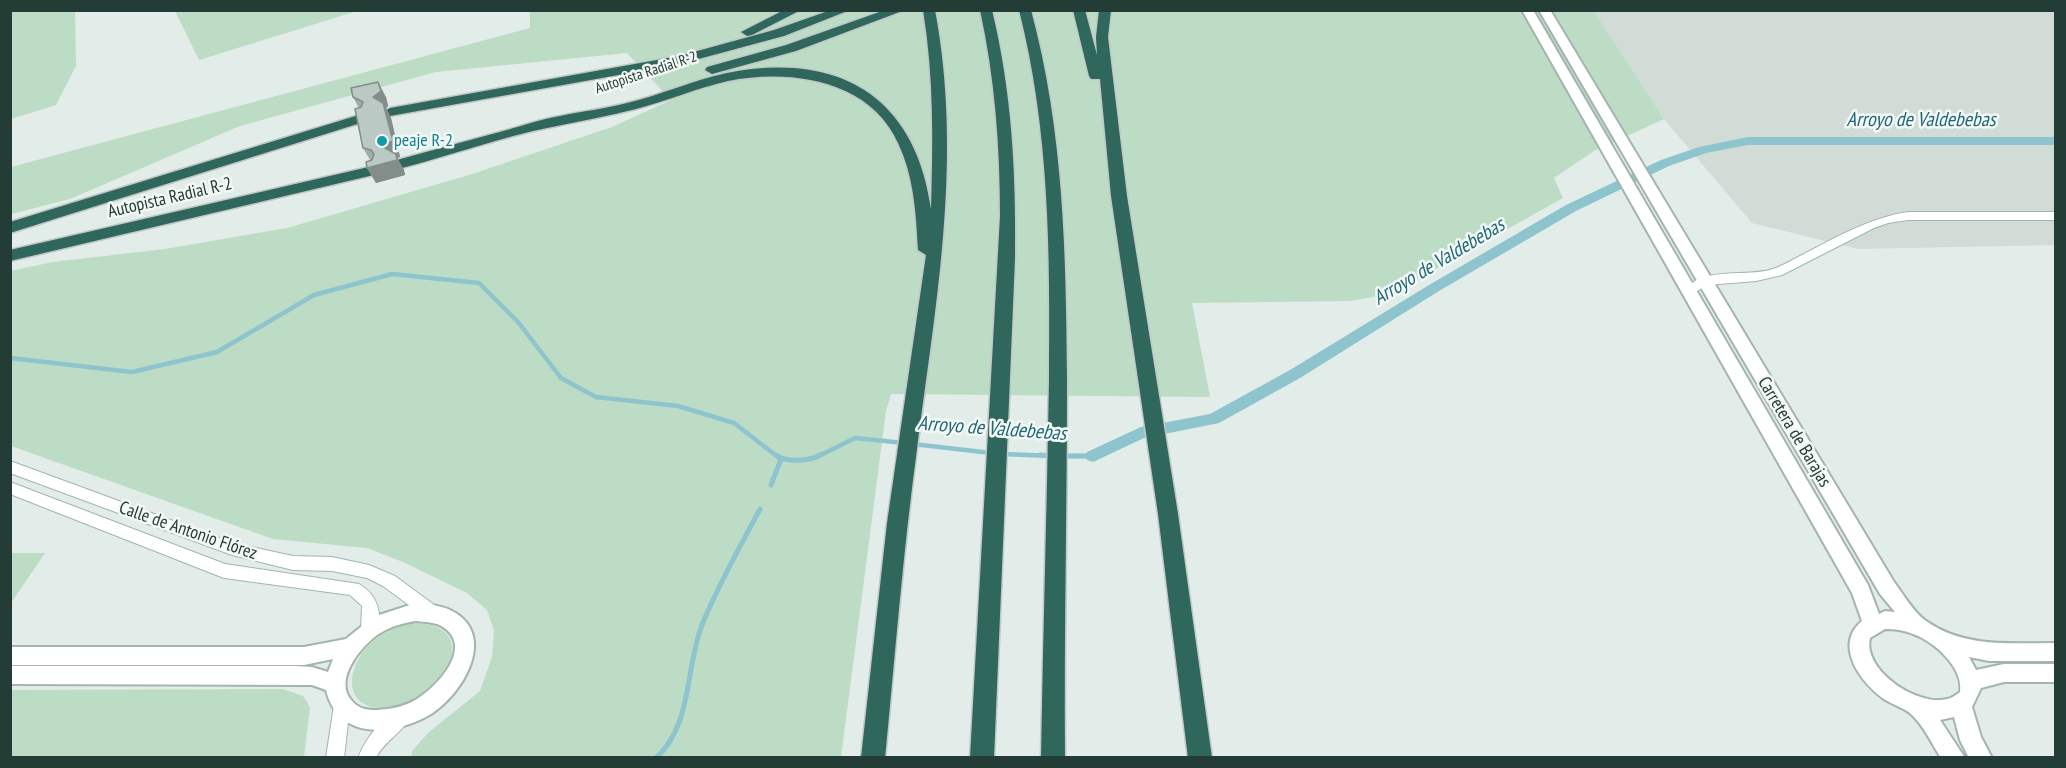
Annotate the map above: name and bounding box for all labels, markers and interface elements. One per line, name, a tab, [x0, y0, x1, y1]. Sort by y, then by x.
street label: Autopista Radial R-2	[593, 48, 699, 98]
water label: Arroyo de Valdebebas	[1847, 108, 1995, 132]
place label: peaje R-2	[394, 130, 453, 152]
marker: peaje R-2	[375, 134, 389, 148]
street label: Autopista Radial R-2	[106, 173, 234, 223]
water label: Arroyo de Valdebebas	[1369, 213, 1509, 311]
street label: Carretera de Barajas	[1753, 373, 1835, 491]
water label: Arroyo de Valdebebas	[917, 412, 1067, 446]
street label: Calle de Antonio Flórez	[116, 497, 260, 565]

